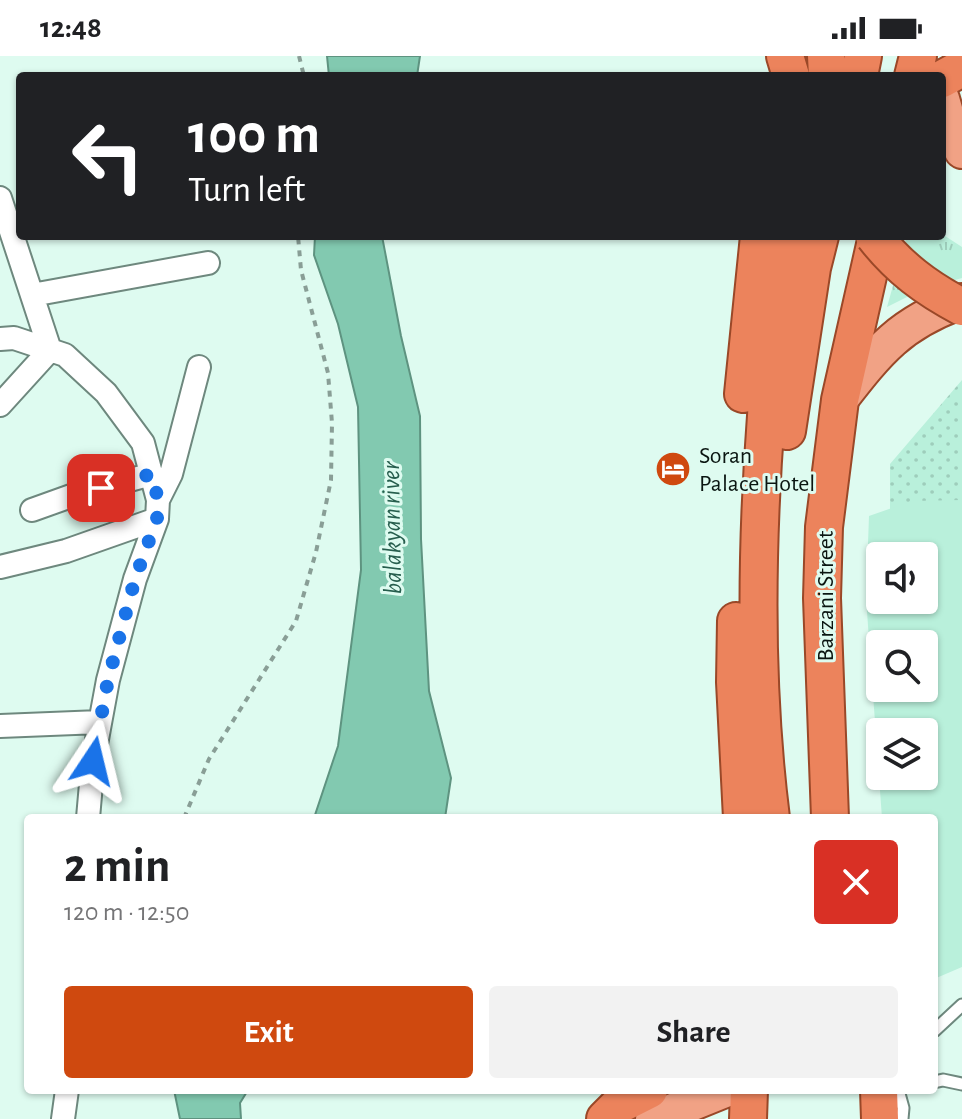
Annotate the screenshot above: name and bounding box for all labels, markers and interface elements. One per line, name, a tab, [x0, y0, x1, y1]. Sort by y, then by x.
text: 12:48	[40, 13, 102, 43]
icon: left	[56, 104, 160, 208]
text: 100 m	[188, 107, 320, 163]
text: Turn left	[188, 172, 305, 208]
place label: Soran Palace Hotel	[699, 444, 815, 496]
hotel icon: Soran Palace Hotel	[654, 450, 692, 488]
pin	[67, 454, 135, 522]
water label: balakyan river	[378, 460, 406, 595]
icon: arrive	[79, 466, 123, 510]
street label: Barzani Street	[814, 530, 838, 661]
map controls	[866, 542, 938, 790]
button: sound	[866, 542, 938, 614]
button: search	[866, 630, 938, 702]
button: layers	[866, 718, 938, 790]
position arrow	[51, 719, 135, 803]
button: close	[814, 840, 898, 924]
text: 2 min	[64, 843, 171, 891]
text: 120 m · 12:50	[64, 899, 189, 925]
button: Exit	[64, 986, 473, 1078]
button: Share	[489, 986, 898, 1078]

